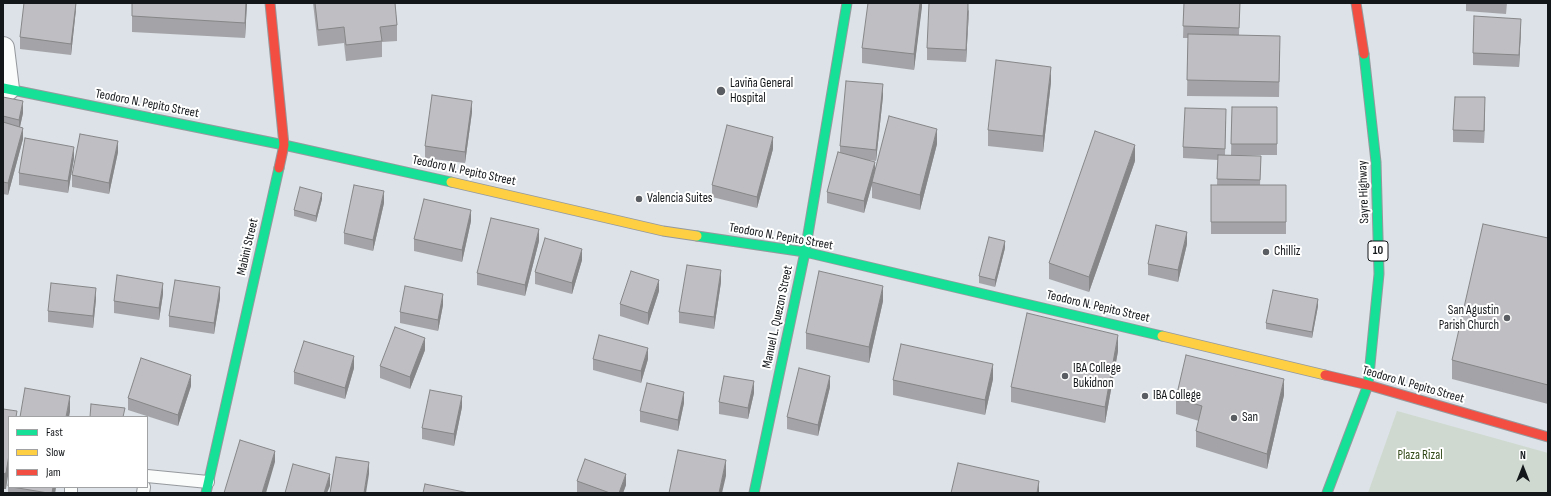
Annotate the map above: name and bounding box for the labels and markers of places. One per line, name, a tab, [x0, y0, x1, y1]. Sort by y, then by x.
place label: Laviña General Hospital	[730, 76, 793, 107]
marker: Laviña General Hospital	[715, 85, 727, 97]
place label: Valencia Suites	[647, 191, 713, 207]
marker: Valencia Suites	[634, 194, 644, 204]
place label: Chilliz	[1274, 244, 1300, 260]
marker: Chilliz	[1261, 247, 1271, 257]
place label: San Agustin Parish Church	[1439, 303, 1499, 334]
marker: San Agustin Parish Church	[1502, 313, 1512, 323]
place label: IBA College Bukidnon	[1073, 361, 1121, 392]
marker: IBA College Bukidnon	[1060, 371, 1070, 381]
place label: IBA College	[1153, 388, 1201, 404]
marker: IBA College	[1140, 391, 1150, 401]
place label: San	[1242, 410, 1258, 426]
marker: San	[1229, 413, 1239, 423]

